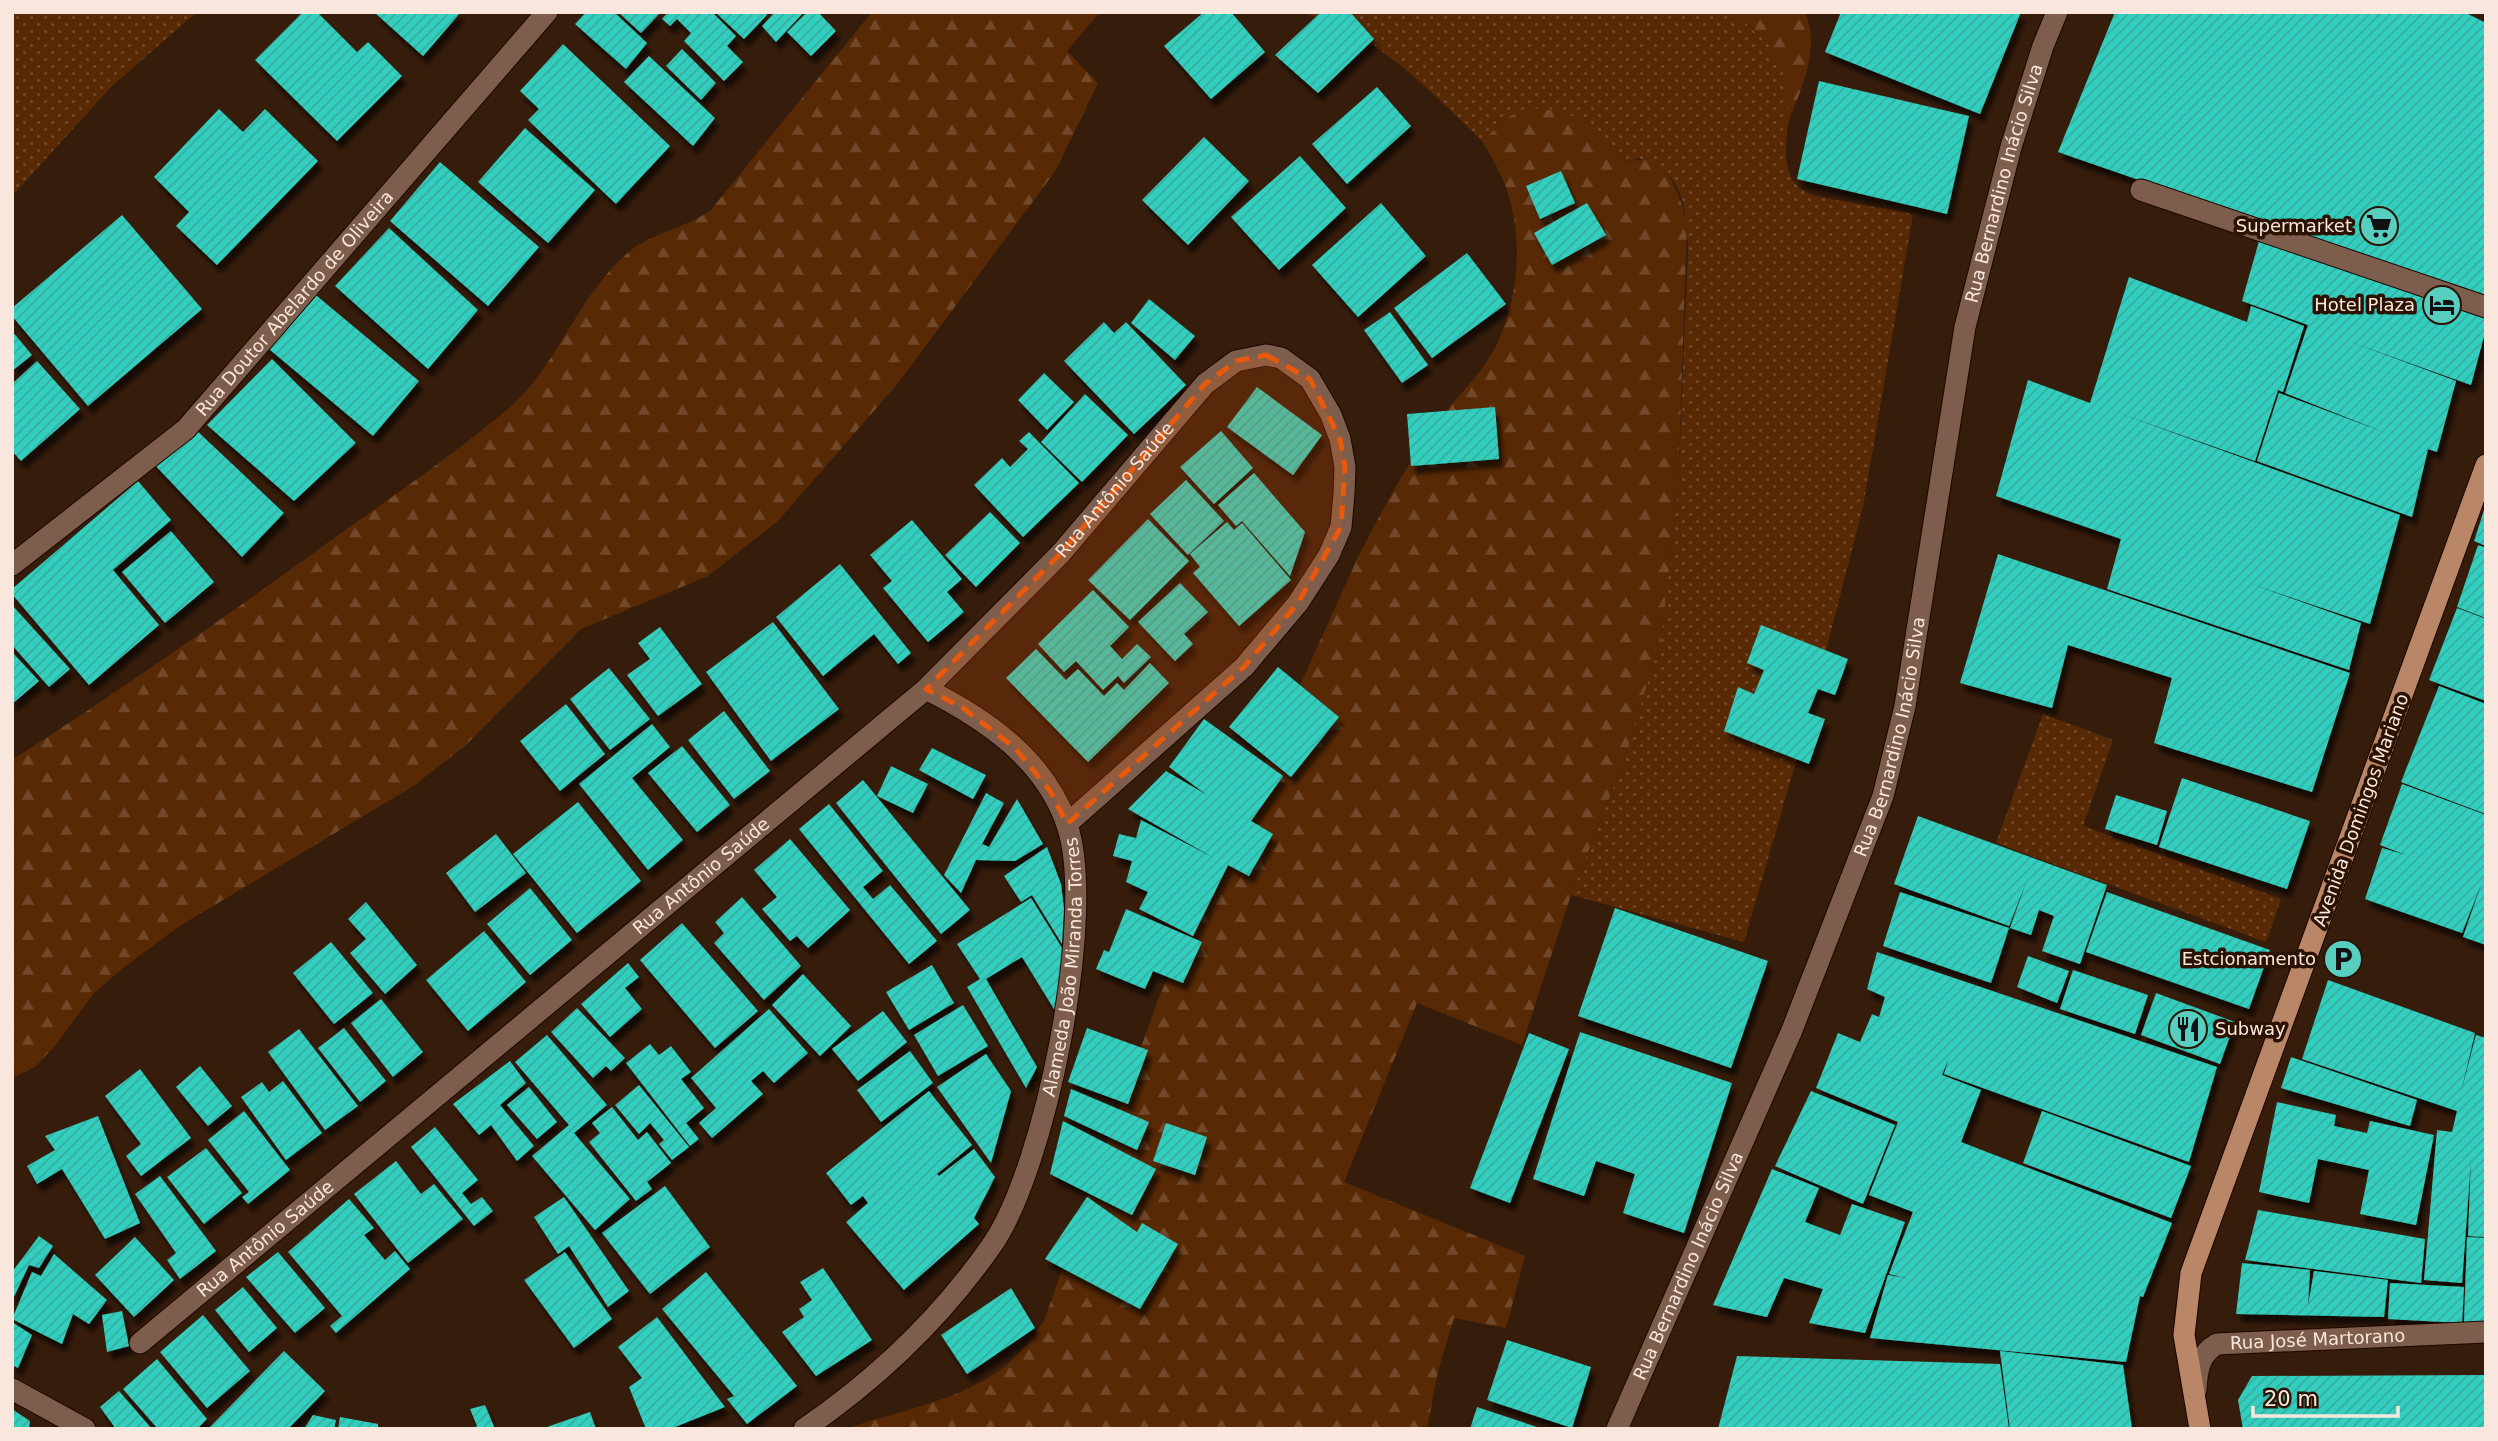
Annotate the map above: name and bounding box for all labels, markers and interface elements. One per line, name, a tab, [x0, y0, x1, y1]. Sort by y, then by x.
street label: Rua Bernardino Inácio Silva	[1961, 61, 2047, 305]
street label: Rua Doutor Abelardo de Oliveira	[191, 186, 398, 420]
supermarket icon: Supermarket	[2358, 205, 2400, 247]
place label: Supermarket	[2236, 215, 2352, 236]
hotel icon: Hotel Plaza	[2421, 284, 2463, 326]
place label: Hotel Plaza	[2314, 294, 2415, 315]
street label: Rua Antônio Saúde	[1051, 418, 1178, 562]
street label: Rua Bernardino Inácio Silva	[1849, 615, 1929, 860]
street label: Avenida Domingos Mariano	[2309, 690, 2413, 929]
street label: Rua Antônio Saúde	[628, 813, 773, 939]
street label: Alameda João Miranda Torres	[1038, 835, 1086, 1099]
parking icon: Estcionamento	[2322, 938, 2364, 980]
place label: Estcionamento	[2182, 948, 2316, 969]
restaurant icon: Subway	[2167, 1008, 2209, 1050]
place label: Subway	[2215, 1018, 2286, 1039]
street label: Rua Bernardino Inácio Silva	[1629, 1148, 1747, 1383]
street label: Rua Antônio Saúde	[192, 1176, 338, 1301]
street label: Rua José Martorano	[2230, 1325, 2406, 1353]
scale bar	[2253, 1374, 2398, 1418]
text: 20 m	[2264, 1387, 2318, 1411]

